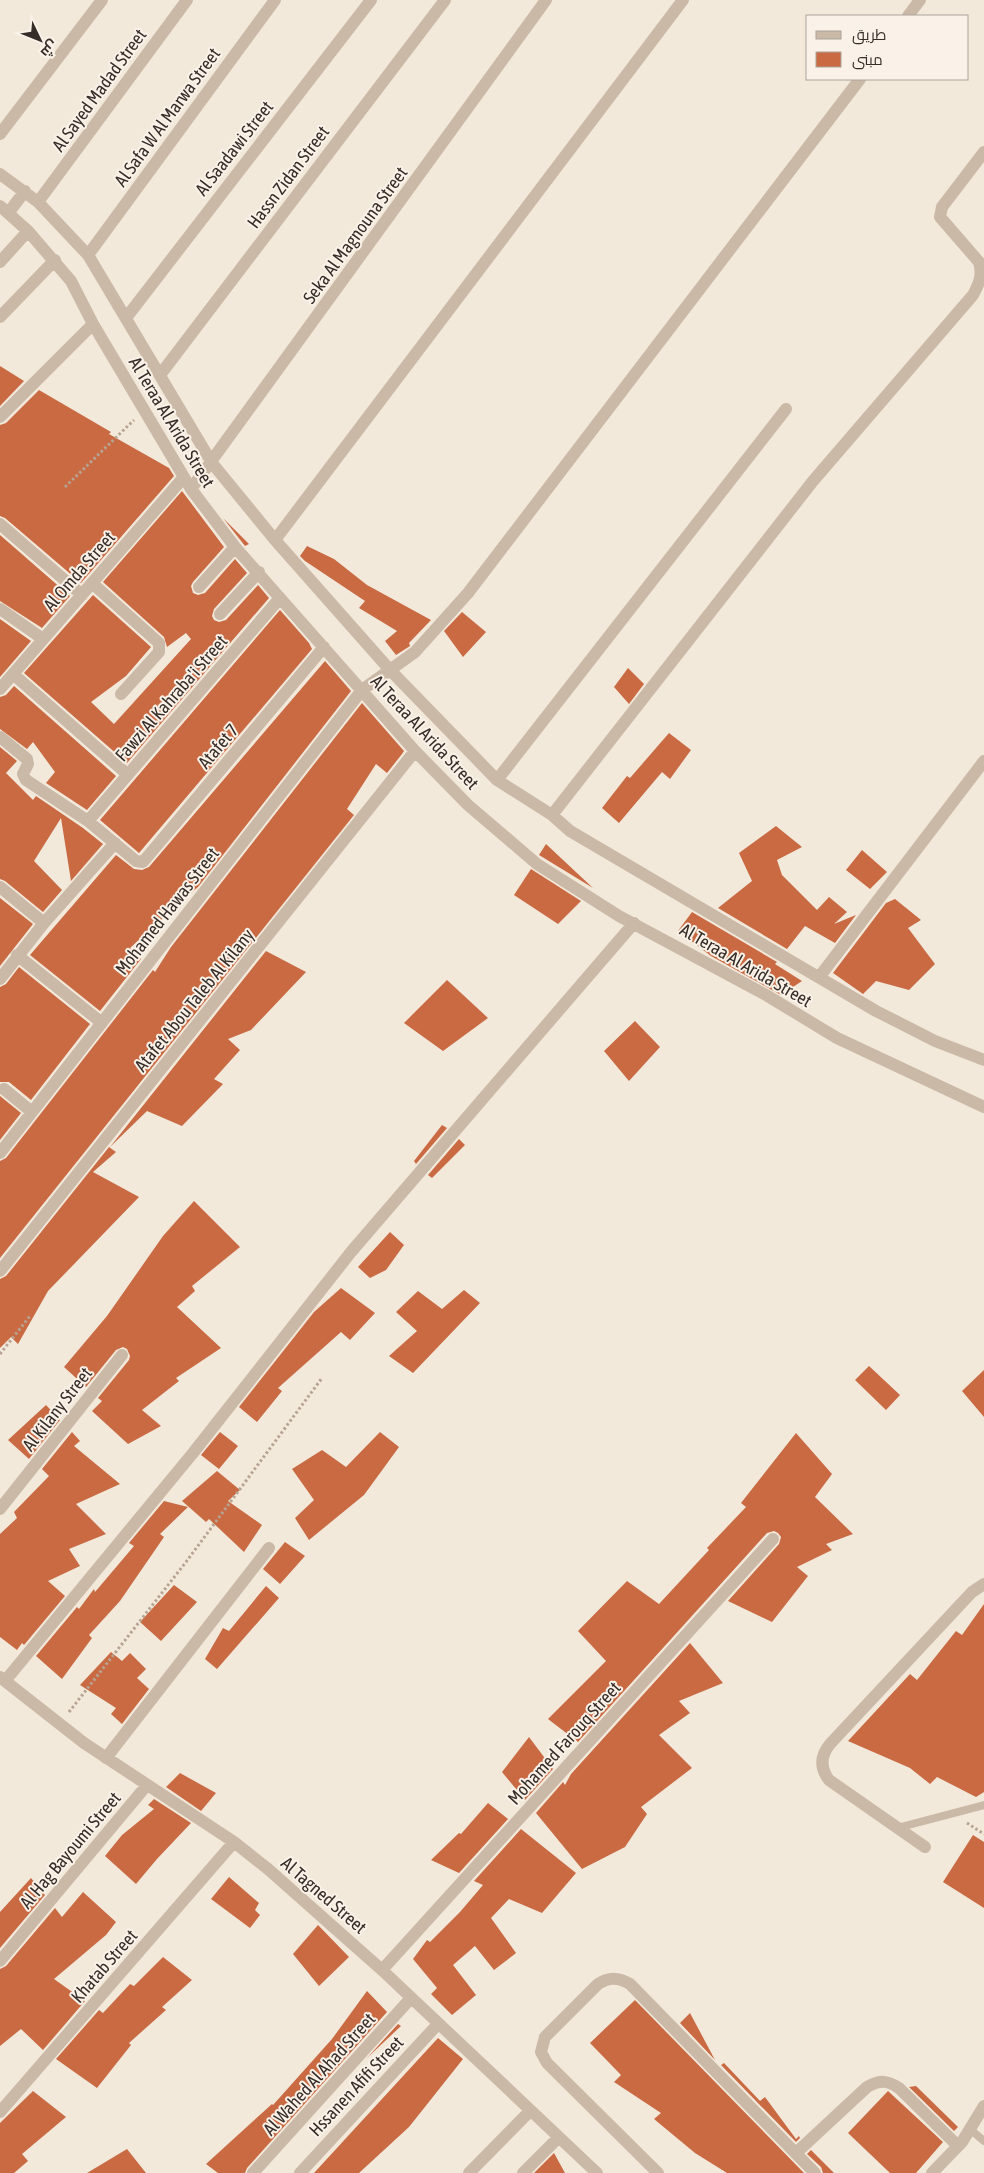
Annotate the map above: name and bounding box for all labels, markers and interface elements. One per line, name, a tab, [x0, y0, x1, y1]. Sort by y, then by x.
north arrow	[15, 15, 65, 65]
legend	[806, 15, 969, 80]
street label: Al Sayed Madad Street	[48, 25, 150, 155]
text: طريق	[852, 26, 886, 45]
text: ش	[37, 36, 61, 61]
street label: Al Safa W Al Marwa Street	[110, 44, 224, 190]
text: مبنى	[852, 51, 883, 70]
street label: Al Saadawi Street	[191, 97, 277, 199]
street label: Hassn Zidan Street	[243, 122, 333, 232]
street label: Seka Al Magnouna Street	[298, 163, 412, 307]
street label: Al Teraa Al Arida Street	[125, 353, 219, 491]
street label: Al Omda Street	[39, 527, 119, 615]
street label: Fawzi Al Kahraba'i Street	[111, 631, 231, 765]
street label: Al Teraa Al Arida Street	[367, 671, 483, 793]
street label: Atafet 7	[193, 719, 243, 773]
street label: Mohamed Hawas Street	[111, 843, 223, 979]
street label: Al Teraa Al Arida Street	[676, 919, 816, 1011]
street label: Atafet Abou Taleb Al Kilany	[130, 925, 258, 1075]
street label: Al Kilany Street	[18, 1363, 96, 1455]
street label: Mohamed Farouq Street	[503, 1677, 625, 1809]
street label: Al Hag Bayoumi Street	[15, 1788, 125, 1912]
street label: Al Tagned Street	[277, 1852, 371, 1938]
street label: Khatab Street	[67, 1925, 141, 2007]
street label: Al Wahed Al Ahad Street	[259, 2009, 379, 2139]
street label: Hssanen Afifi Street	[304, 2032, 408, 2140]

